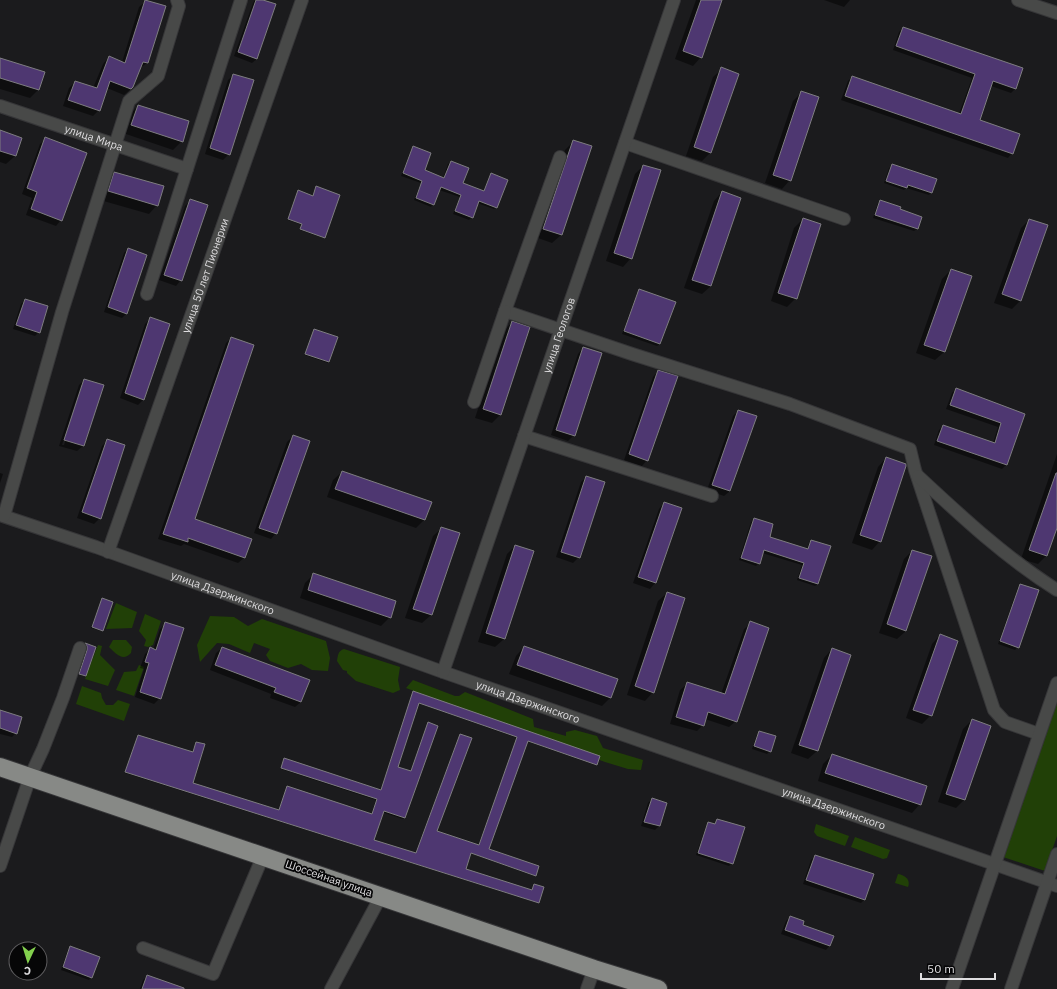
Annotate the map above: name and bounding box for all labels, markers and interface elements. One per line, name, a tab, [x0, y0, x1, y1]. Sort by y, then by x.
street label: улица Мира	[63, 121, 125, 154]
street label: улица 50 лет Пионерии	[178, 216, 232, 335]
street label: улица Геологов	[539, 296, 578, 375]
street label: улица Дзержинского	[169, 568, 276, 618]
street label: улица Дзержинского	[474, 677, 582, 726]
street label: улица Дзержинского	[780, 784, 888, 833]
street label: Шоссейная улица	[284, 856, 375, 900]
north arrow	[8, 941, 48, 981]
scale bar	[921, 955, 995, 981]
text: 50 m	[927, 961, 955, 976]
text: С	[23, 964, 31, 978]

